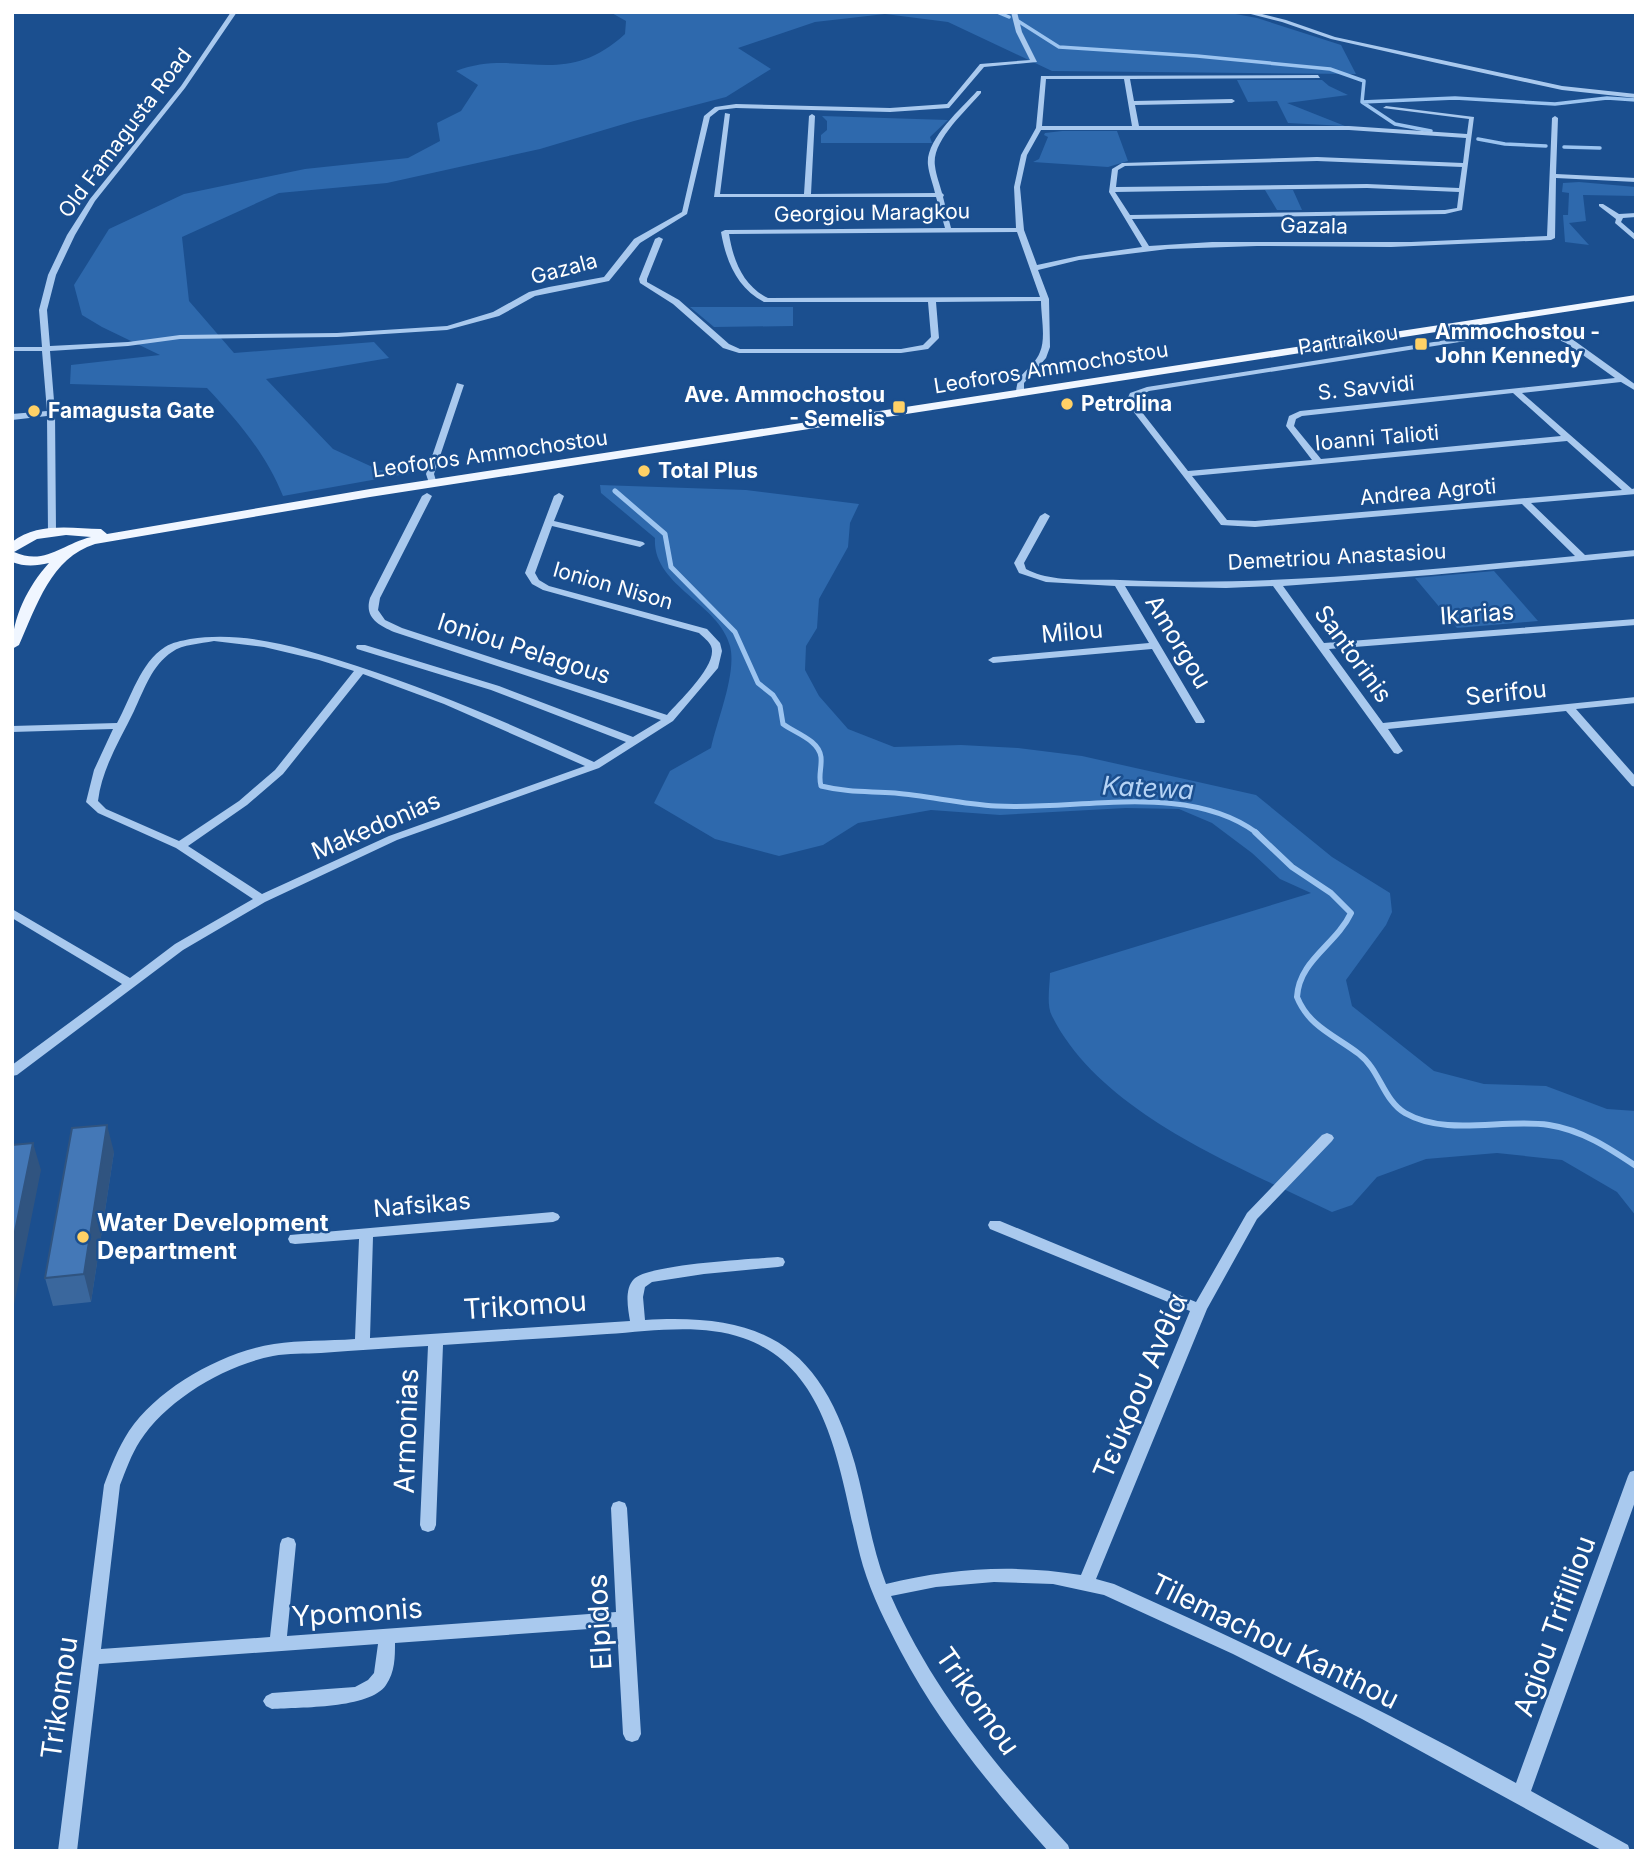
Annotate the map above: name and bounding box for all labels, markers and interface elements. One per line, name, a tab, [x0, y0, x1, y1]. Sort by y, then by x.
street label: Old Famagusta Road	[53, 43, 196, 222]
street label: Georgiou Maragkou	[774, 198, 970, 227]
street label: Gazala	[1280, 212, 1348, 239]
street label: Gazala	[528, 248, 600, 289]
street label: Partraikou	[1296, 319, 1400, 360]
place label: Ammochostou - John Kennedy	[1435, 319, 1600, 368]
marker: Ammochostou - John Kennedy	[1413, 336, 1429, 352]
street label: Leoforos Ammochostou	[932, 337, 1170, 398]
street label: S. Savvidi	[1316, 370, 1416, 405]
place label: Ave. Ammochostou - Semelis	[684, 382, 885, 431]
place label: Petrolina	[1081, 391, 1172, 416]
marker: Petrolina	[1059, 396, 1075, 412]
place label: Famagusta Gate	[48, 398, 215, 423]
marker: Ave. Ammochostou - Semelis	[891, 399, 907, 415]
marker: Famagusta Gate	[26, 403, 42, 419]
street label: Ioanni Talioti	[1314, 420, 1440, 455]
street label: Leoforos Ammochostou	[371, 425, 609, 482]
place label: Total Plus	[658, 458, 758, 483]
marker: Total Plus	[636, 463, 652, 479]
street label: Andrea Agroti	[1359, 473, 1497, 510]
street label: Demetriou Anastasiou	[1227, 538, 1447, 575]
street label: Ionion Nison	[550, 556, 676, 615]
street label: Amorgou	[1139, 590, 1218, 694]
street label: Ikarias	[1439, 596, 1515, 631]
street label: Santorinis	[1308, 599, 1398, 708]
street label: Ioniou Pelagous	[434, 607, 615, 690]
street label: Milou	[1040, 614, 1104, 649]
street label: Serifou	[1464, 674, 1548, 711]
water label: Katewa	[1101, 770, 1195, 805]
street label: Makedonias	[307, 785, 445, 866]
street label: Nafsikas	[372, 1186, 472, 1223]
place label: Water Development Department	[97, 1208, 329, 1265]
marker: Water Development Department	[75, 1229, 91, 1245]
street label: Trikomou	[462, 1284, 588, 1326]
street label: Τεύκρου Ανθία	[1086, 1288, 1194, 1484]
street label: Armonias	[387, 1368, 425, 1494]
street label: Agiou Trifilliou	[1506, 1531, 1602, 1721]
street label: Tilemachou Kanthou	[1145, 1566, 1405, 1716]
street label: Elpidos	[580, 1573, 618, 1671]
street label: Ypomonis	[290, 1590, 424, 1634]
street label: Trikomou	[34, 1634, 84, 1762]
street label: Trikomou	[929, 1641, 1027, 1761]

